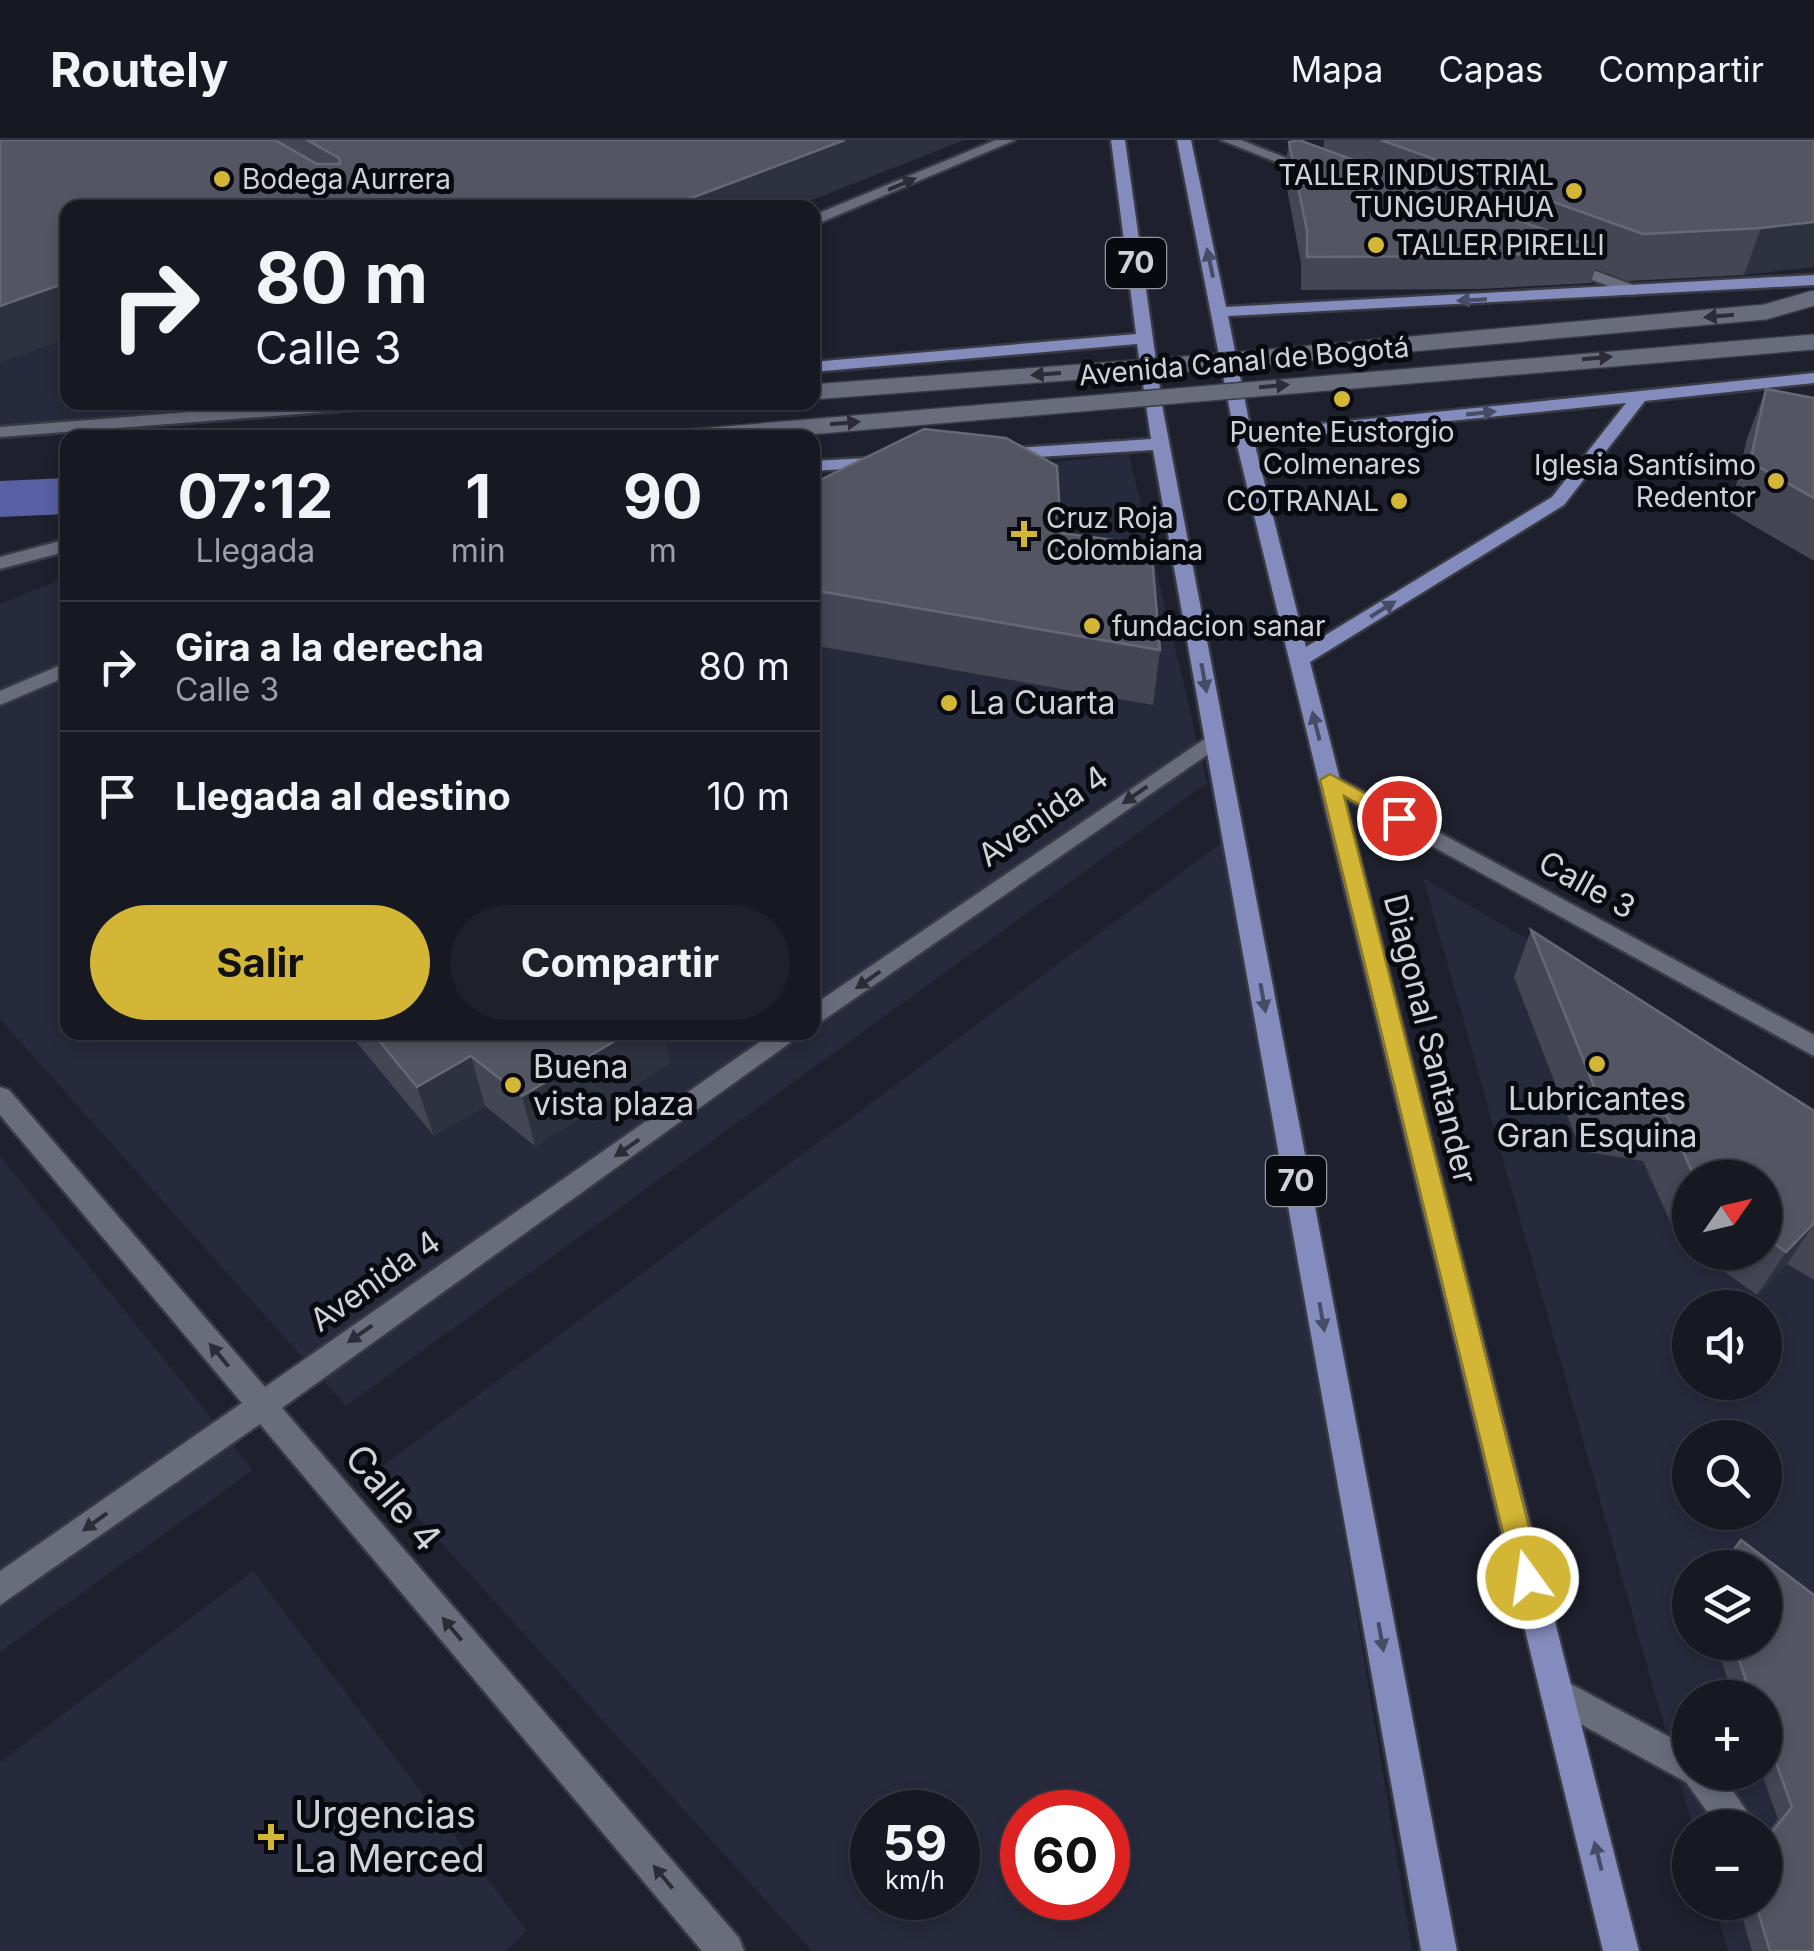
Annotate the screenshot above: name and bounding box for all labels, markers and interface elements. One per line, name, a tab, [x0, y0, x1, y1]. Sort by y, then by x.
text: Routely	[50, 40, 228, 99]
text: Mapa	[1291, 48, 1383, 90]
text: Capas	[1438, 48, 1544, 90]
text: Compartir	[1599, 48, 1764, 90]
place label: TALLER INDUSTRIAL TUNGURAHUA	[1278, 158, 1554, 224]
place label: Bodega Aurrera	[242, 162, 451, 196]
marker: Bodega Aurrera	[211, 168, 233, 190]
one-way arrow	[888, 176, 917, 192]
marker: TALLER INDUSTRIAL TUNGURAHUA	[1563, 180, 1585, 202]
place label: TALLER PIRELLI	[1396, 228, 1605, 262]
marker: TALLER PIRELLI	[1365, 234, 1387, 256]
text: 80 m	[255, 235, 428, 320]
road number: 70	[1106, 238, 1166, 288]
icon: right	[90, 240, 220, 370]
one-way arrow	[1201, 247, 1217, 278]
one-way arrow	[1456, 292, 1488, 308]
one-way arrow	[1702, 309, 1734, 325]
text: Calle 3	[255, 320, 402, 375]
street label: Avenida Canal de Bogotá	[1077, 330, 1411, 392]
one-way arrow	[1582, 350, 1614, 366]
one-way arrow	[1030, 367, 1062, 383]
one-way arrow	[1258, 378, 1290, 394]
marker: Puente Eustorgio Colmenares	[1331, 388, 1353, 410]
one-way arrow	[1465, 405, 1497, 421]
one-way arrow	[830, 415, 862, 431]
place label: Puente Eustorgio Colmenares	[1229, 415, 1455, 481]
place label: Iglesia Santísimo Redentor	[1534, 448, 1756, 514]
text: 07:12	[178, 460, 333, 532]
text: 1	[465, 460, 491, 532]
text: 90	[623, 460, 702, 532]
marker: Iglesia Santísimo Redentor	[1765, 470, 1787, 492]
place label: COTRANAL	[1226, 484, 1379, 518]
marker: COTRANAL	[1388, 490, 1410, 512]
place label: Cruz Roja Colombiana	[1046, 501, 1203, 567]
marker: Cruz Roja Colombiana	[1011, 521, 1037, 547]
text: Llegada	[196, 531, 315, 570]
text: min	[451, 531, 506, 570]
text: m	[649, 531, 677, 570]
one-way arrow	[1369, 601, 1397, 618]
place label: fundacion sanar	[1112, 609, 1326, 643]
marker: fundacion sanar	[1081, 615, 1103, 637]
text: Gira a la derecha	[175, 624, 484, 670]
icon: right	[90, 639, 145, 694]
text: 80 m	[699, 643, 790, 689]
one-way arrow	[1196, 663, 1212, 694]
text: Calle 3	[175, 670, 279, 709]
place label: La Cuarta	[969, 683, 1115, 722]
marker: La Cuarta	[938, 692, 960, 714]
one-way arrow	[1308, 710, 1323, 741]
street label: Avenida 4	[970, 757, 1115, 875]
icon: arrive	[90, 769, 145, 824]
text: Llegada al destino	[175, 773, 511, 819]
text: 10 m	[707, 773, 790, 819]
pin	[1357, 776, 1442, 861]
one-way arrow	[1121, 785, 1148, 804]
icon: arrive	[1372, 791, 1427, 846]
street label: Calle 3	[1532, 842, 1642, 927]
street label: Diagonal Santander	[1376, 890, 1485, 1187]
button: Salir	[90, 905, 430, 1020]
button: Compartir	[450, 905, 790, 1020]
one-way arrow	[855, 970, 881, 989]
one-way arrow	[1255, 983, 1271, 1014]
place label: Buena vista plaza	[533, 1047, 694, 1123]
marker: Lubricantes Gran Esquina	[1586, 1053, 1608, 1075]
marker: Buena vista plaza	[502, 1074, 524, 1096]
place label: Lubricantes Gran Esquina	[1496, 1079, 1698, 1155]
one-way arrow	[614, 1138, 640, 1157]
road number: 70	[1266, 1156, 1326, 1206]
north arrow	[1672, 1160, 1782, 1270]
map controls	[1672, 1160, 1782, 1920]
street label: Avenida 4	[302, 1222, 447, 1340]
button: sound	[1672, 1290, 1782, 1400]
one-way arrow	[1315, 1302, 1330, 1334]
one-way arrow	[347, 1324, 374, 1343]
one-way arrow	[208, 1343, 230, 1368]
button: search	[1672, 1420, 1782, 1530]
street label: Calle 4	[336, 1435, 452, 1560]
one-way arrow	[82, 1512, 108, 1531]
position arrow	[1476, 1526, 1580, 1630]
button: layers	[1672, 1550, 1782, 1660]
one-way arrow	[442, 1617, 463, 1642]
one-way arrow	[1374, 1622, 1389, 1653]
button: +	[1672, 1680, 1782, 1790]
speed limit sign: 60	[1000, 1790, 1130, 1920]
place label: Urgencias La Merced	[294, 1791, 485, 1881]
button: −	[1672, 1810, 1782, 1920]
text: 59	[883, 1813, 947, 1873]
marker: Urgencias La Merced	[258, 1824, 284, 1850]
one-way arrow	[1589, 1840, 1605, 1871]
one-way arrow	[652, 1864, 674, 1889]
text: km/h	[885, 1865, 945, 1895]

